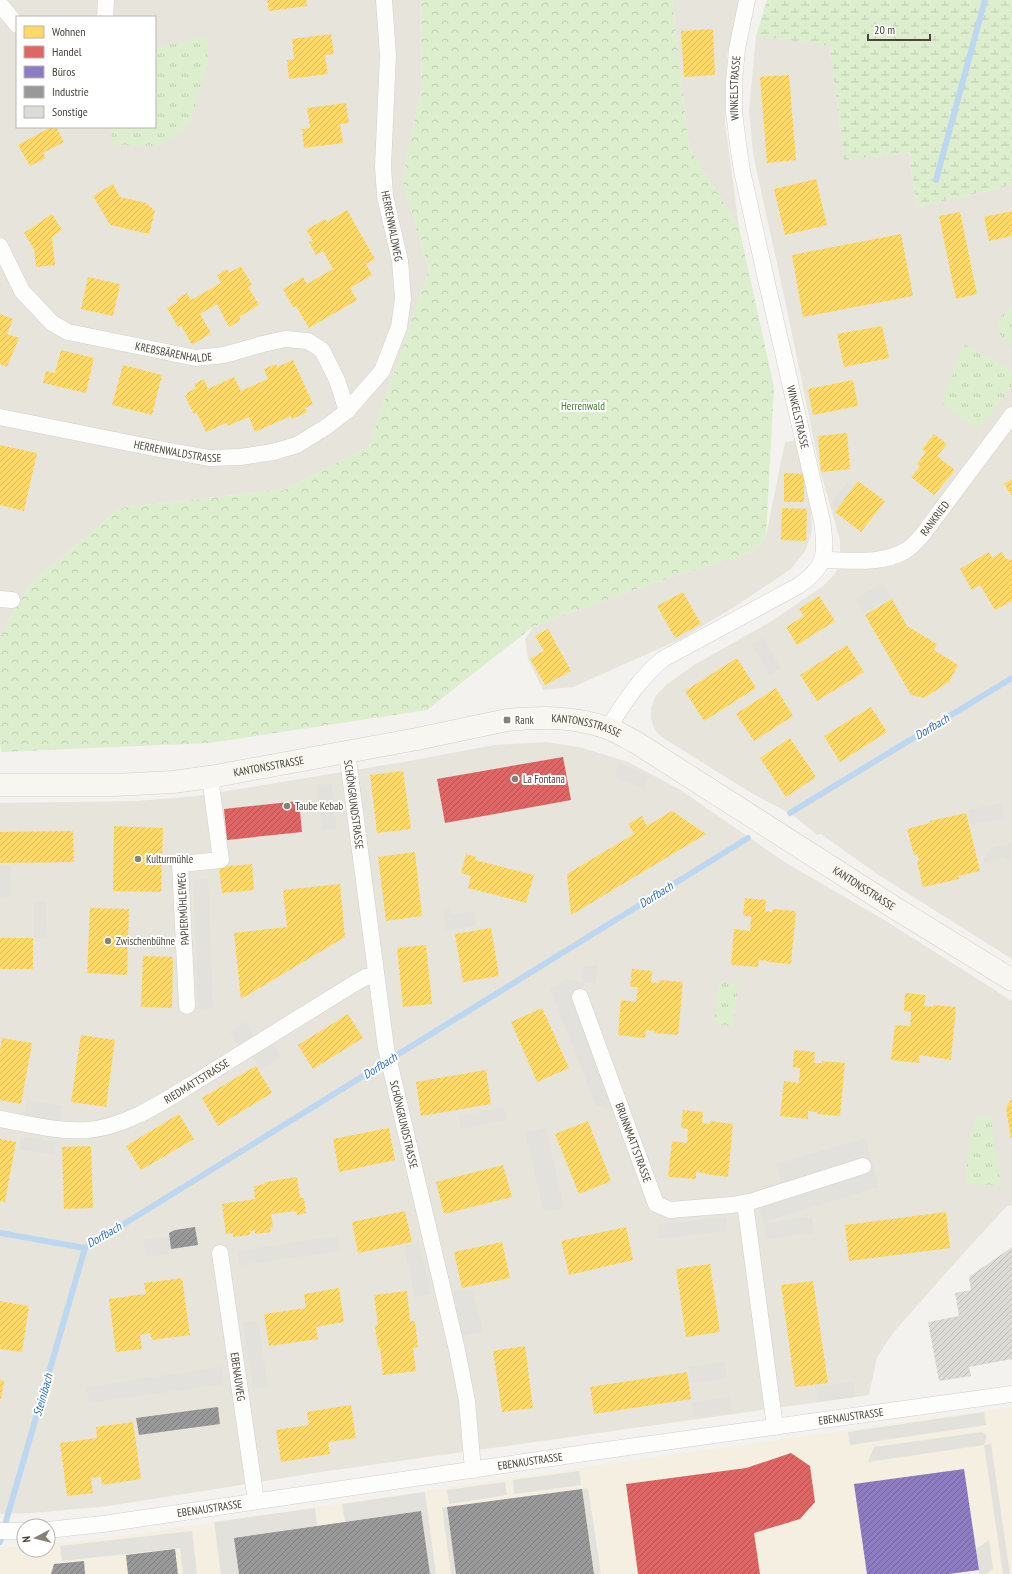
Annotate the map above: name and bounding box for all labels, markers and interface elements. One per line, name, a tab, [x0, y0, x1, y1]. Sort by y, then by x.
legend	[16, 16, 156, 128]
scale bar	[868, 16, 930, 42]
text: 20 m	[874, 22, 895, 37]
text: Wohnen	[52, 24, 86, 39]
text: Handel	[52, 44, 82, 59]
street label: WINKELSTRASSE	[727, 55, 743, 121]
text: Büros	[52, 64, 75, 79]
text: Industrie	[52, 84, 89, 99]
text: Sonstige	[52, 104, 88, 119]
street label: HERRENWALDWEG	[378, 189, 406, 263]
street label: KREBSBÄRENHALDE	[134, 339, 213, 365]
street label: WINKELSTRASSE	[784, 384, 812, 450]
park label: Herrenwald	[561, 399, 605, 413]
street label: HERRENWALDSTRASSE	[133, 437, 222, 465]
street label: RANKRIED	[917, 498, 952, 539]
water label: Dorfbach	[912, 710, 952, 743]
street label: KANTONSSTRASSE	[551, 711, 624, 740]
place label: Rank	[515, 713, 535, 727]
marker: Rank	[502, 715, 512, 725]
street label: KANTONSSTRASSE	[232, 753, 305, 780]
street label: SCHÖNGRUNDSTRASSE	[341, 759, 367, 850]
place label: La Fontana	[523, 772, 565, 786]
marker: La Fontana	[510, 774, 520, 784]
place label: Taube Kebab	[295, 799, 344, 813]
marker: Taube Kebab	[282, 801, 292, 811]
place label: Kulturmühle	[146, 852, 194, 866]
marker: Kulturmühle	[133, 854, 143, 864]
street label: KANTONSSTRASSE	[830, 863, 898, 913]
street label: PAPIERMÜHLEWEG	[174, 872, 192, 946]
water label: Dorfbach	[636, 878, 676, 911]
place label: Zwischenbühne	[116, 934, 176, 948]
marker: Zwischenbühne	[103, 936, 113, 946]
water label: Dorfbach	[360, 1049, 400, 1082]
street label: RIEDMATTSTRASSE	[161, 1056, 232, 1107]
street label: SCHÖNGRUNDSTRASSE	[387, 1079, 421, 1170]
street label: BRUNNMATTSTRASSE	[612, 1101, 655, 1184]
water label: Dorfbach	[84, 1218, 124, 1250]
street label: EBENAUWEG	[228, 1351, 248, 1402]
water label: Steinibach	[29, 1371, 56, 1418]
street label: EBENAUSTRASSE	[818, 1405, 885, 1428]
street label: EBENAUSTRASSE	[497, 1449, 564, 1473]
street label: EBENAUSTRASSE	[176, 1497, 243, 1520]
north arrow	[16, 1518, 56, 1558]
text: N	[19, 1535, 33, 1543]

